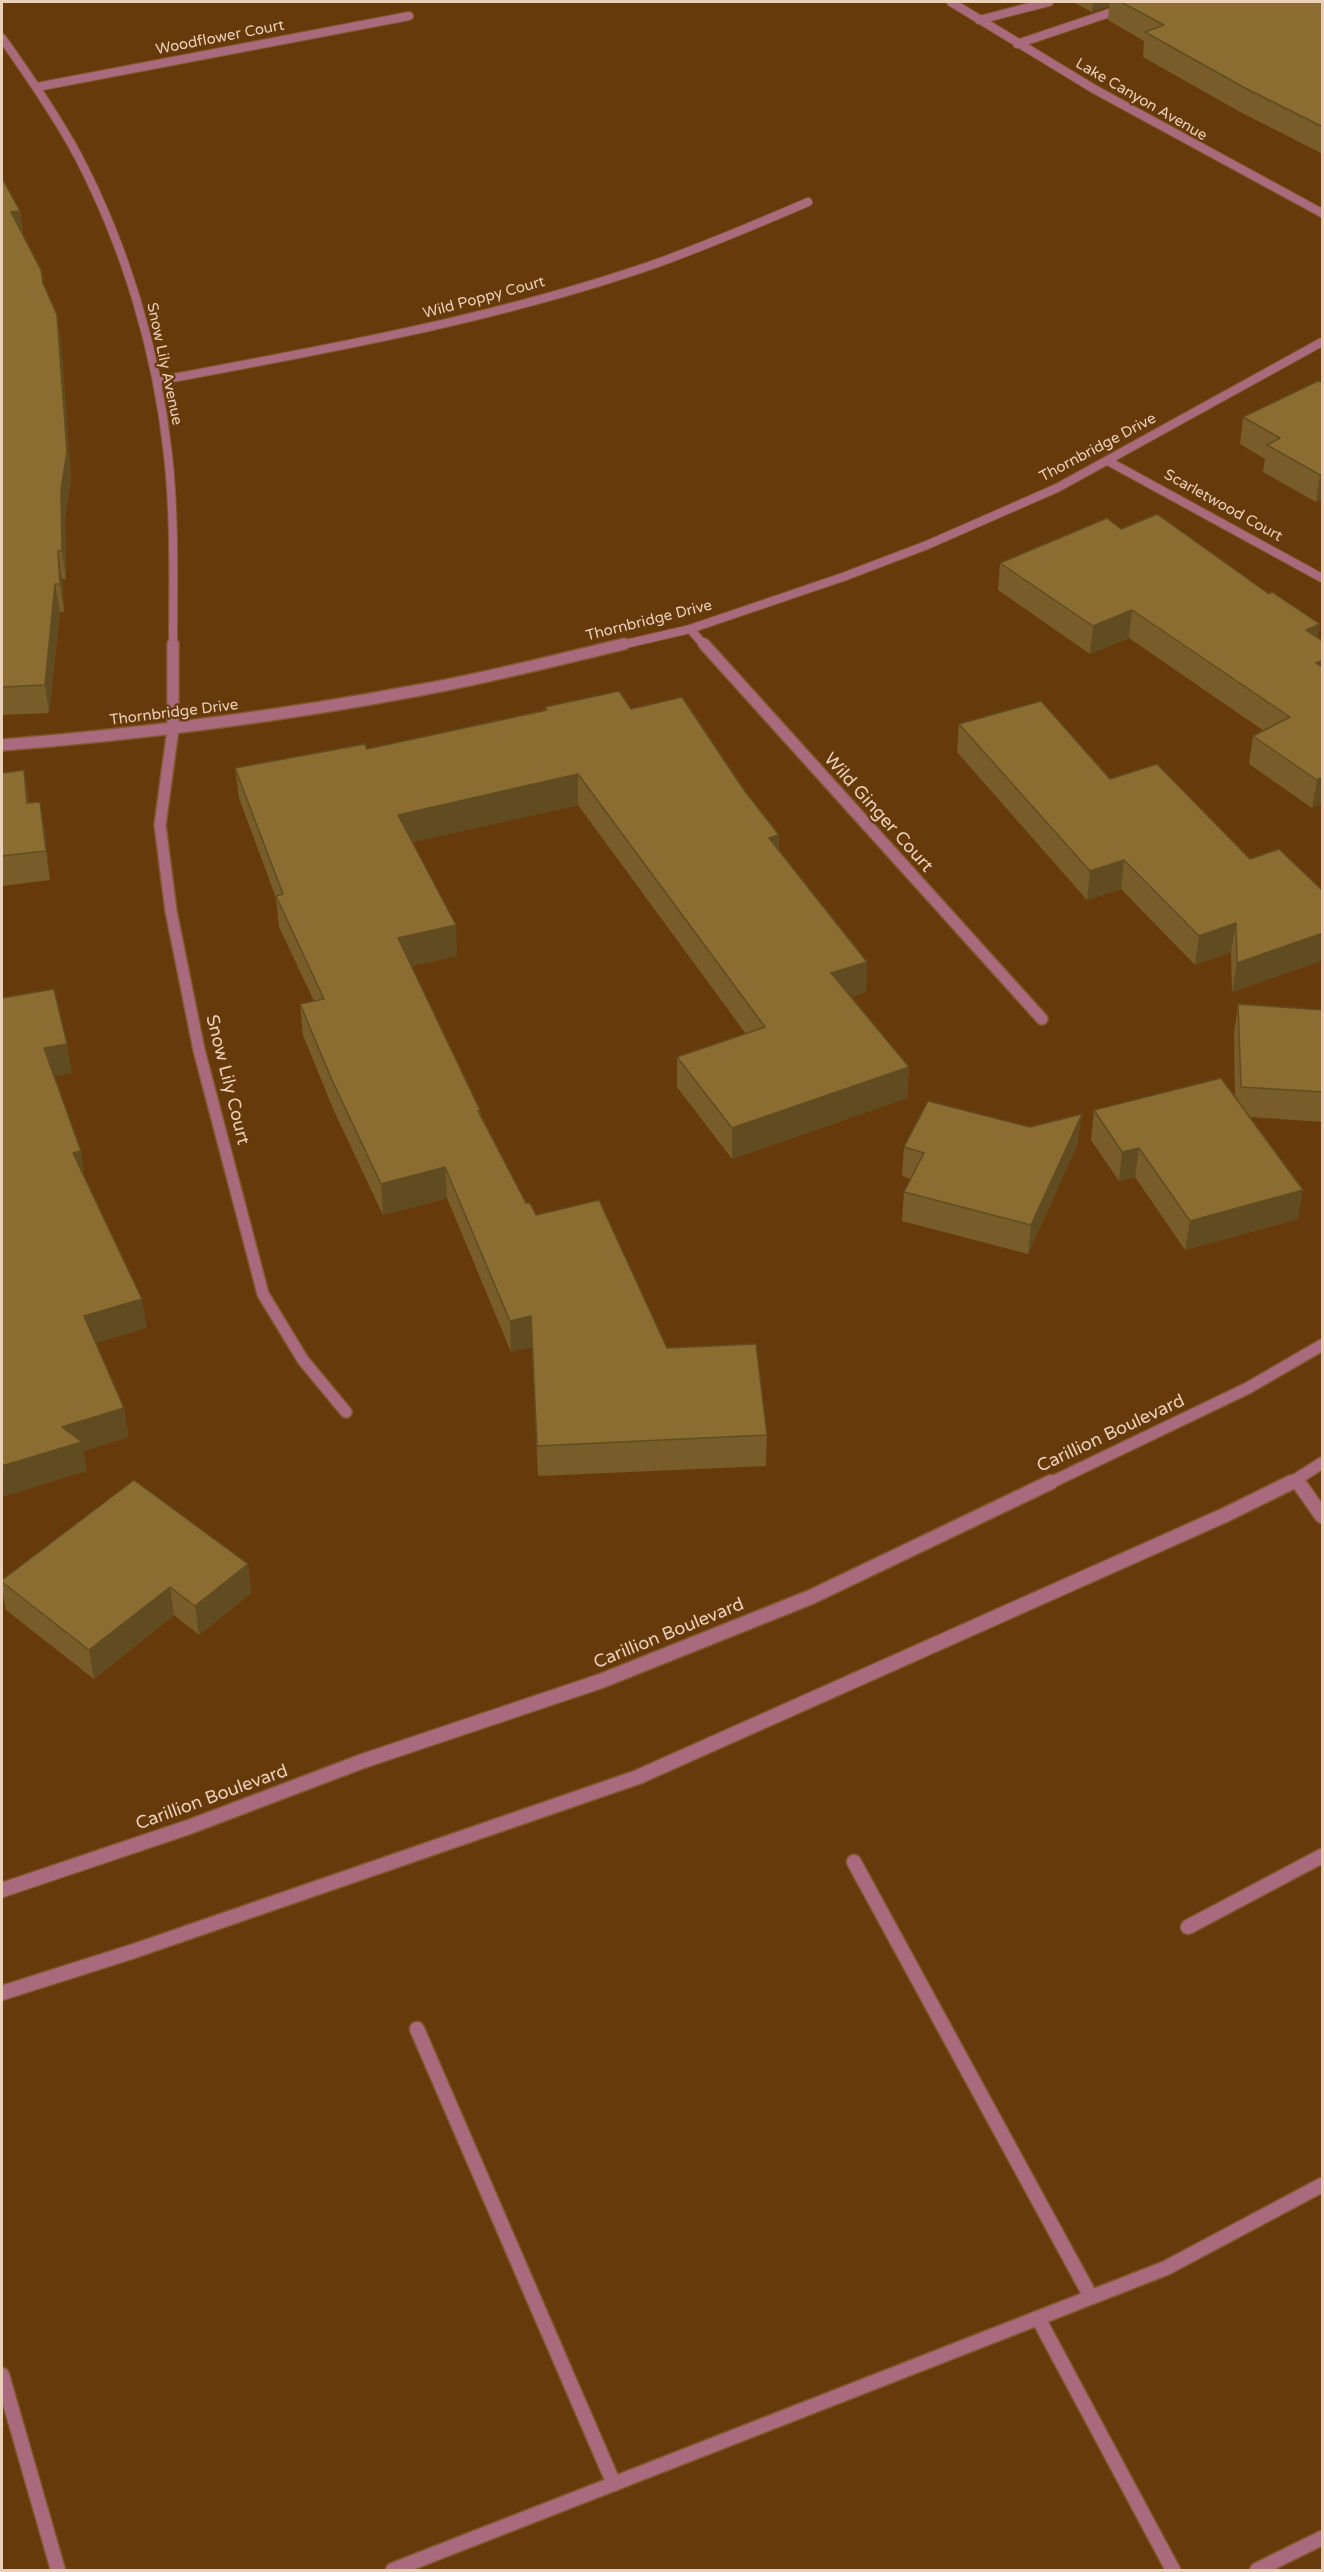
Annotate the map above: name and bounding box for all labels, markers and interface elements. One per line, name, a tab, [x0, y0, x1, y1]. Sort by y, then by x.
street label: Woodflower Court	[154, 17, 286, 59]
street label: Lake Canyon Avenue	[1072, 55, 1210, 145]
street label: Wild Poppy Court	[421, 273, 547, 323]
street label: Snow Lily Avenue	[142, 301, 186, 427]
street label: Thornbridge Drive	[1037, 410, 1159, 486]
street label: Scarletwood Court	[1161, 466, 1285, 546]
street label: Thornbridge Drive	[584, 597, 714, 645]
street label: Thornbridge Drive	[109, 696, 239, 730]
street label: Wild Ginger Court	[819, 749, 937, 877]
street label: Snow Lily Court	[200, 1013, 254, 1147]
street label: Carillion Boulevard	[1034, 1390, 1188, 1478]
street label: Carillion Boulevard	[591, 1594, 747, 1674]
street label: Carillion Boulevard	[133, 1760, 291, 1836]

